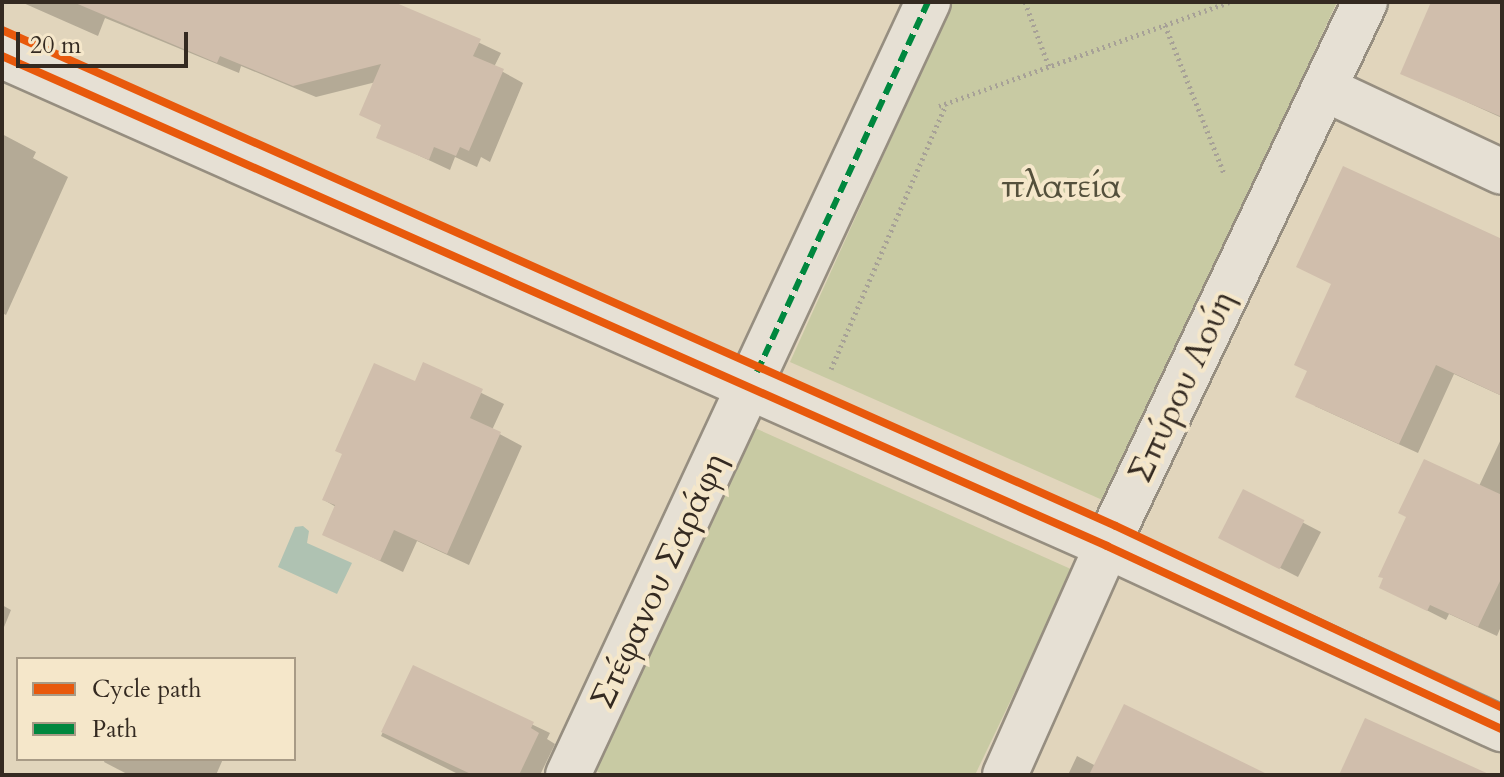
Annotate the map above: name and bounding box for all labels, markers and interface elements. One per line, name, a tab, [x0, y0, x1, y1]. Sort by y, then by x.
scale bar	[20, 16, 192, 66]
text: 20 m	[30, 29, 81, 62]
park label: πλατεία	[1001, 167, 1121, 207]
street label: Σπύρου Λούη	[1120, 285, 1244, 489]
street label: Στέφανου Σαράφη	[582, 447, 736, 715]
legend	[16, 657, 296, 761]
text: Cycle path	[92, 673, 201, 706]
text: Path	[92, 713, 137, 746]

